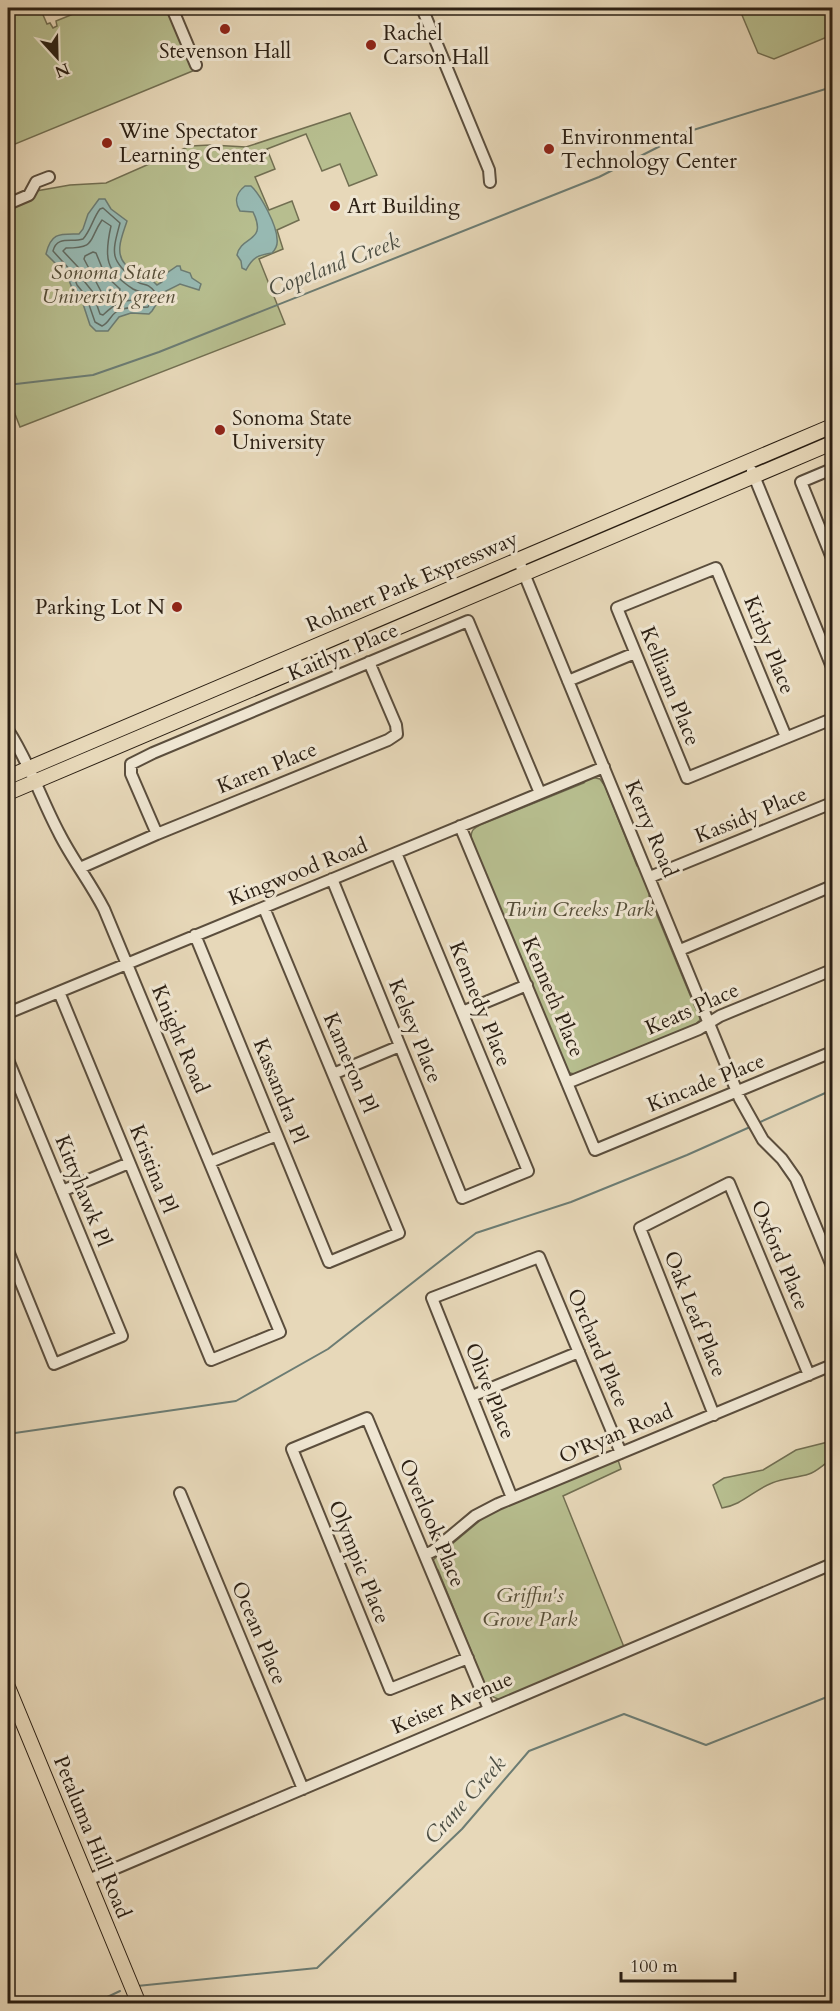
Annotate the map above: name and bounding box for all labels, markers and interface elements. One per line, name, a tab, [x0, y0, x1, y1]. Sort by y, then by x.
place label: Rachel Carson Hall	[383, 19, 489, 72]
marker: Stevenson Hall	[218, 22, 232, 36]
north arrow	[27, 27, 87, 87]
place label: Stevenson Hall	[159, 37, 291, 66]
marker: Rachel Carson Hall	[364, 38, 378, 52]
text: N	[52, 57, 73, 83]
place label: Wine Spectator Learning Center	[118, 117, 267, 170]
place label: Environmental Technology Center	[561, 123, 737, 176]
marker: Wine Spectator Learning Center	[100, 136, 114, 150]
marker: Environmental Technology Center	[542, 142, 556, 156]
place label: Art Building	[347, 192, 460, 221]
marker: Art Building	[328, 199, 342, 213]
water label: Copeland Creek	[264, 226, 404, 304]
park label: Sonoma State University green	[41, 258, 176, 311]
place label: Sonoma State University	[232, 404, 352, 457]
marker: Sonoma State University	[213, 423, 227, 437]
street label: Rohnert Park Expressway	[302, 524, 522, 640]
street label: Kirby Place	[736, 592, 802, 698]
place label: Parking Lot N	[35, 593, 165, 622]
marker: Parking Lot N	[170, 600, 184, 614]
street label: Kaitlyn Place	[283, 616, 403, 688]
street label: Kelliann Place	[633, 622, 707, 750]
street label: Karen Place	[213, 735, 321, 801]
street label: Kerry Road	[617, 776, 685, 882]
street label: Kassidy Place	[691, 779, 811, 851]
street label: Kingwood Road	[224, 831, 372, 913]
park label: Twin Creeks Park	[505, 895, 654, 924]
street label: Kenneth Place	[515, 932, 591, 1062]
street label: Kennedy Place	[442, 937, 518, 1071]
street label: Kelsey Place	[381, 975, 449, 1087]
street label: Keats Place	[641, 976, 743, 1042]
street label: Knight Road	[144, 980, 216, 1098]
street label: Kameron Pl	[316, 1008, 384, 1118]
street label: Kassandra Pl	[246, 1034, 314, 1148]
street label: Kincade Place	[643, 1046, 769, 1120]
street label: Kristina Pl	[122, 1120, 184, 1218]
street label: Kittyhawk Pl	[47, 1131, 119, 1251]
street label: Oxford Place	[744, 1196, 816, 1314]
street label: Oak Leaf Place	[657, 1247, 733, 1381]
street label: Orchard Place	[560, 1284, 636, 1412]
street label: Olive Place	[458, 1339, 522, 1443]
street label: O'Ryan Road	[554, 1397, 678, 1471]
street label: Overlook Place	[392, 1454, 472, 1592]
street label: Olympic Place	[321, 1496, 397, 1628]
street label: Ocean Place	[224, 1577, 294, 1689]
park label: Griffin's Grove Park	[483, 1581, 578, 1634]
street label: Keiser Avenue	[387, 1664, 517, 1742]
water label: Crane Creek	[417, 1749, 513, 1851]
street label: Petaluma Hill Road	[46, 1751, 138, 1923]
scale bar	[621, 1945, 735, 1983]
text: 100 m	[630, 1954, 678, 1979]

